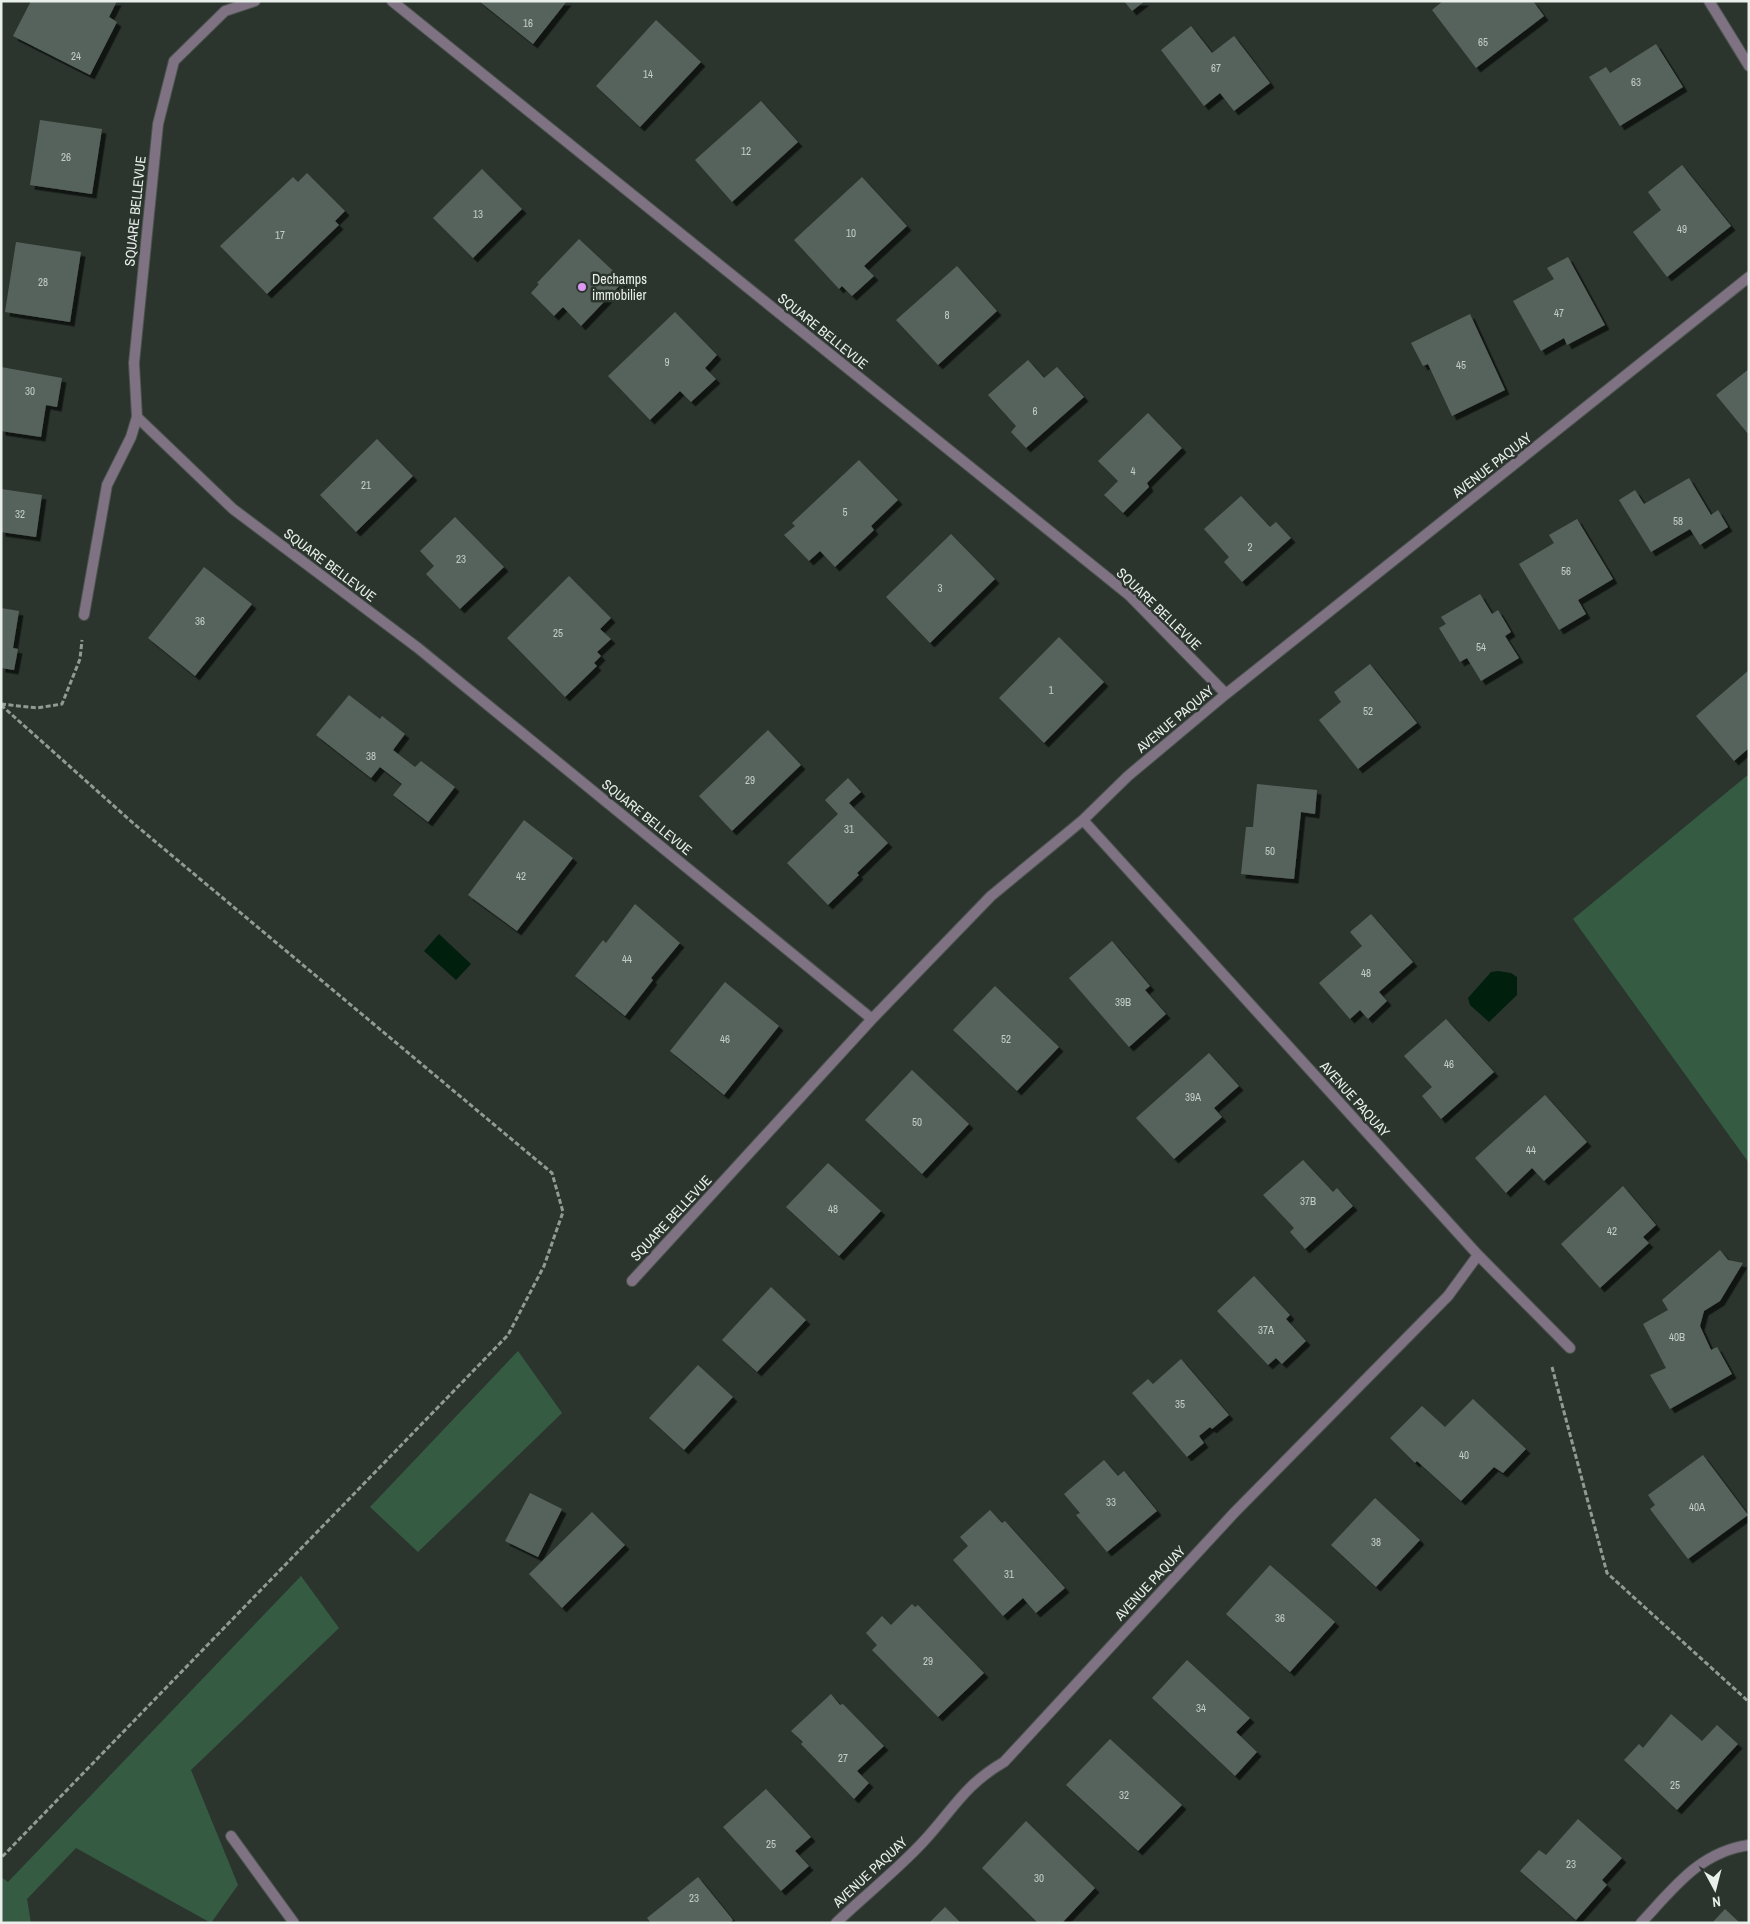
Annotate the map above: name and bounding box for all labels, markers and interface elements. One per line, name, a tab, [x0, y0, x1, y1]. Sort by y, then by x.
house number: 16	[523, 16, 533, 30]
house number: 65	[1478, 35, 1488, 49]
house number: 24	[71, 49, 81, 63]
house number: 67	[1211, 61, 1221, 75]
house number: 14	[643, 67, 653, 81]
house number: 63	[1631, 75, 1641, 89]
house number: 12	[741, 144, 751, 158]
house number: 26	[61, 150, 71, 164]
street label: SQUARE BELLEVUE	[120, 155, 150, 267]
house number: 13	[473, 207, 483, 221]
house number: 49	[1677, 222, 1687, 236]
house number: 10	[846, 226, 856, 240]
house number: 17	[275, 228, 285, 242]
place label: Dechamps immobilier	[592, 270, 647, 304]
house number: 28	[38, 275, 48, 289]
marker: Dechamps immobilier	[576, 281, 588, 293]
street label: SQUARE BELLEVUE	[774, 289, 872, 373]
house number: 47	[1554, 306, 1564, 320]
house number: 8	[944, 308, 950, 322]
house number: 9	[664, 355, 670, 369]
house number: 45	[1456, 358, 1466, 372]
house number: 30	[25, 384, 35, 398]
house number: 6	[1032, 404, 1038, 418]
street label: AVENUE PAQUAY	[1448, 428, 1536, 502]
house number: 4	[1130, 464, 1136, 478]
house number: 21	[361, 478, 371, 492]
house number: 5	[842, 505, 848, 519]
house number: 32	[15, 507, 25, 521]
house number: 58	[1673, 514, 1683, 528]
street label: SQUARE BELLEVUE	[280, 524, 380, 606]
house number: 2	[1247, 540, 1253, 554]
house number: 23	[456, 552, 466, 566]
street label: SQUARE BELLEVUE	[1113, 564, 1205, 654]
house number: 56	[1561, 564, 1571, 578]
house number: 3	[937, 581, 943, 595]
house number: 36	[195, 614, 205, 628]
house number: 25	[553, 626, 563, 640]
house number: 54	[1476, 640, 1486, 654]
street label: AVENUE PAQUAY	[1132, 681, 1218, 757]
house number: 1	[1048, 683, 1054, 697]
house number: 52	[1363, 704, 1373, 718]
house number: 38	[366, 749, 376, 763]
house number: 29	[745, 773, 755, 787]
street label: SQUARE BELLEVUE	[598, 775, 696, 859]
house number: 31	[844, 822, 854, 836]
house number: 50	[1265, 844, 1275, 858]
house number: 42	[516, 869, 526, 883]
house number: 44	[622, 952, 632, 966]
house number: 48	[1361, 966, 1371, 980]
house number: 39B	[1115, 995, 1131, 1009]
house number: 46	[720, 1032, 730, 1046]
house number: 52	[1001, 1032, 1011, 1046]
street label: AVENUE PAQUAY	[1316, 1057, 1394, 1141]
house number: 46	[1444, 1057, 1454, 1071]
house number: 39A	[1185, 1090, 1202, 1104]
house number: 50	[912, 1115, 922, 1129]
house number: 44	[1526, 1143, 1536, 1157]
street label: SQUARE BELLEVUE	[627, 1171, 715, 1265]
house number: 37B	[1300, 1194, 1316, 1208]
house number: 48	[828, 1202, 838, 1216]
house number: 42	[1607, 1224, 1617, 1238]
house number: 37A	[1258, 1323, 1275, 1337]
house number: 40B	[1669, 1330, 1685, 1344]
house number: 35	[1175, 1397, 1185, 1411]
house number: 40	[1459, 1448, 1469, 1462]
house number: 33	[1106, 1495, 1116, 1509]
house number: 40A	[1689, 1500, 1706, 1514]
house number: 38	[1371, 1535, 1381, 1549]
street label: AVENUE PAQUAY	[1110, 1542, 1189, 1625]
house number: 31	[1004, 1567, 1014, 1581]
house number: 36	[1275, 1611, 1285, 1625]
house number: 29	[923, 1654, 933, 1668]
house number: 34	[1196, 1701, 1206, 1715]
house number: 27	[838, 1751, 848, 1765]
house number: 25	[1670, 1778, 1680, 1792]
house number: 32	[1119, 1788, 1129, 1802]
street label: AVENUE PAQUAY	[828, 1833, 911, 1912]
house number: 25	[766, 1837, 776, 1851]
house number: 23	[1566, 1857, 1576, 1871]
north arrow	[1690, 1864, 1740, 1914]
house number: 30	[1034, 1871, 1044, 1885]
house number: 23	[689, 1891, 699, 1905]
text: N	[1711, 1892, 1722, 1911]

